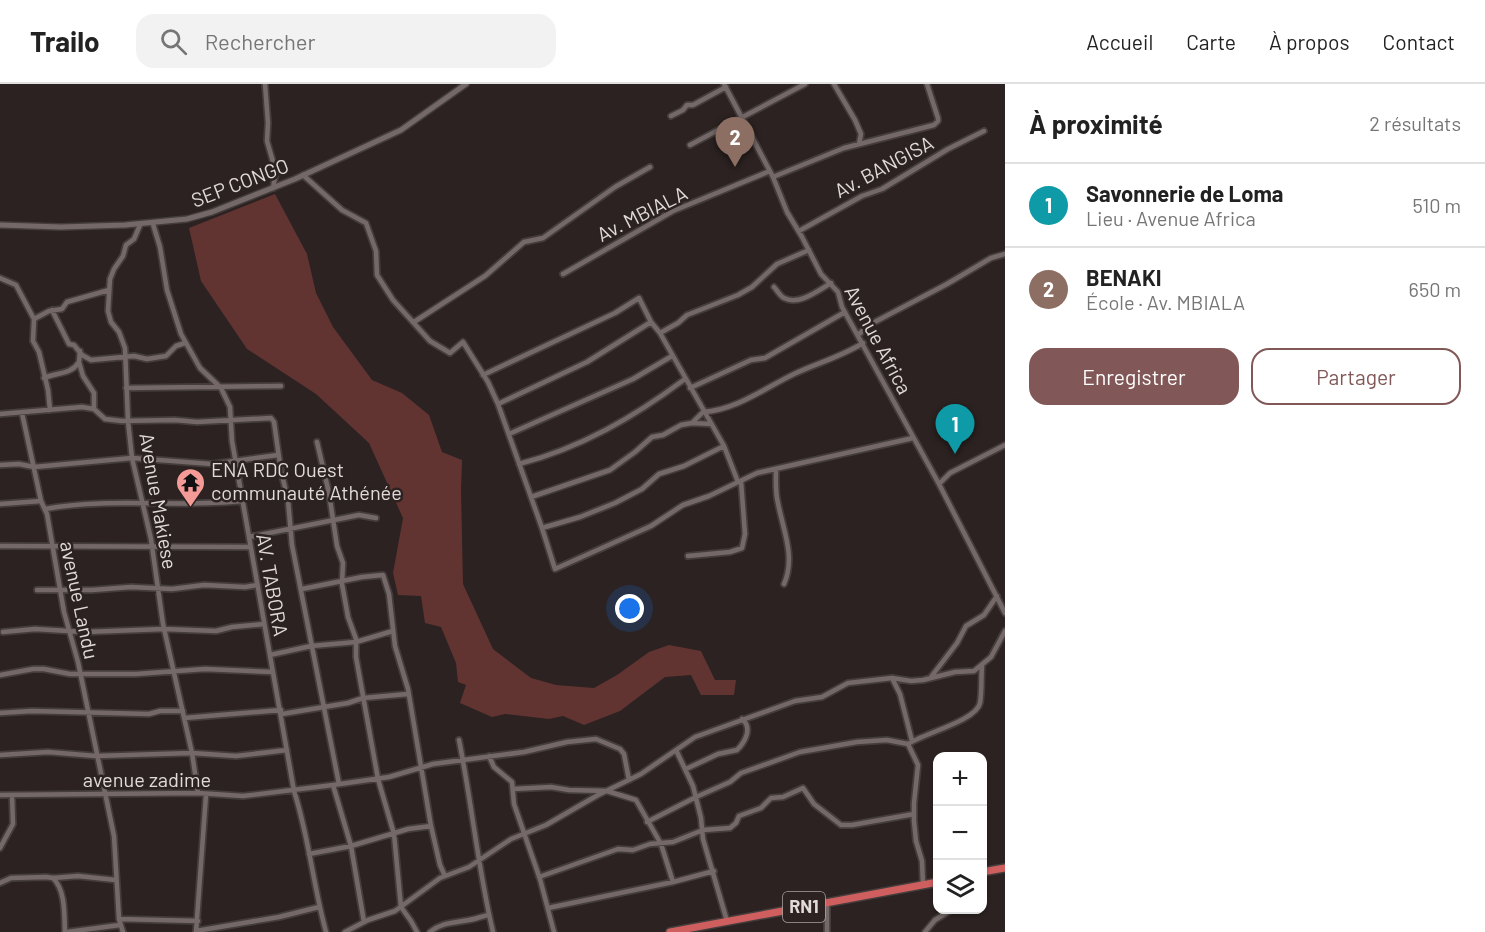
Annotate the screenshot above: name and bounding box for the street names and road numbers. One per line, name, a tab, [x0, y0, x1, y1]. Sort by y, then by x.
street label: Av. BANGISA	[830, 130, 937, 202]
street label: SEP CONGO	[188, 153, 292, 212]
street label: Av. MBIALA	[592, 180, 691, 246]
street label: Avenue Africa	[840, 281, 918, 398]
street label: Avenue Makiese	[135, 431, 183, 571]
street label: AV. TABORA	[252, 532, 294, 638]
street label: avenue Landu	[56, 539, 104, 661]
street label: avenue zadime	[83, 767, 211, 791]
road number: RN1	[783, 892, 825, 922]

